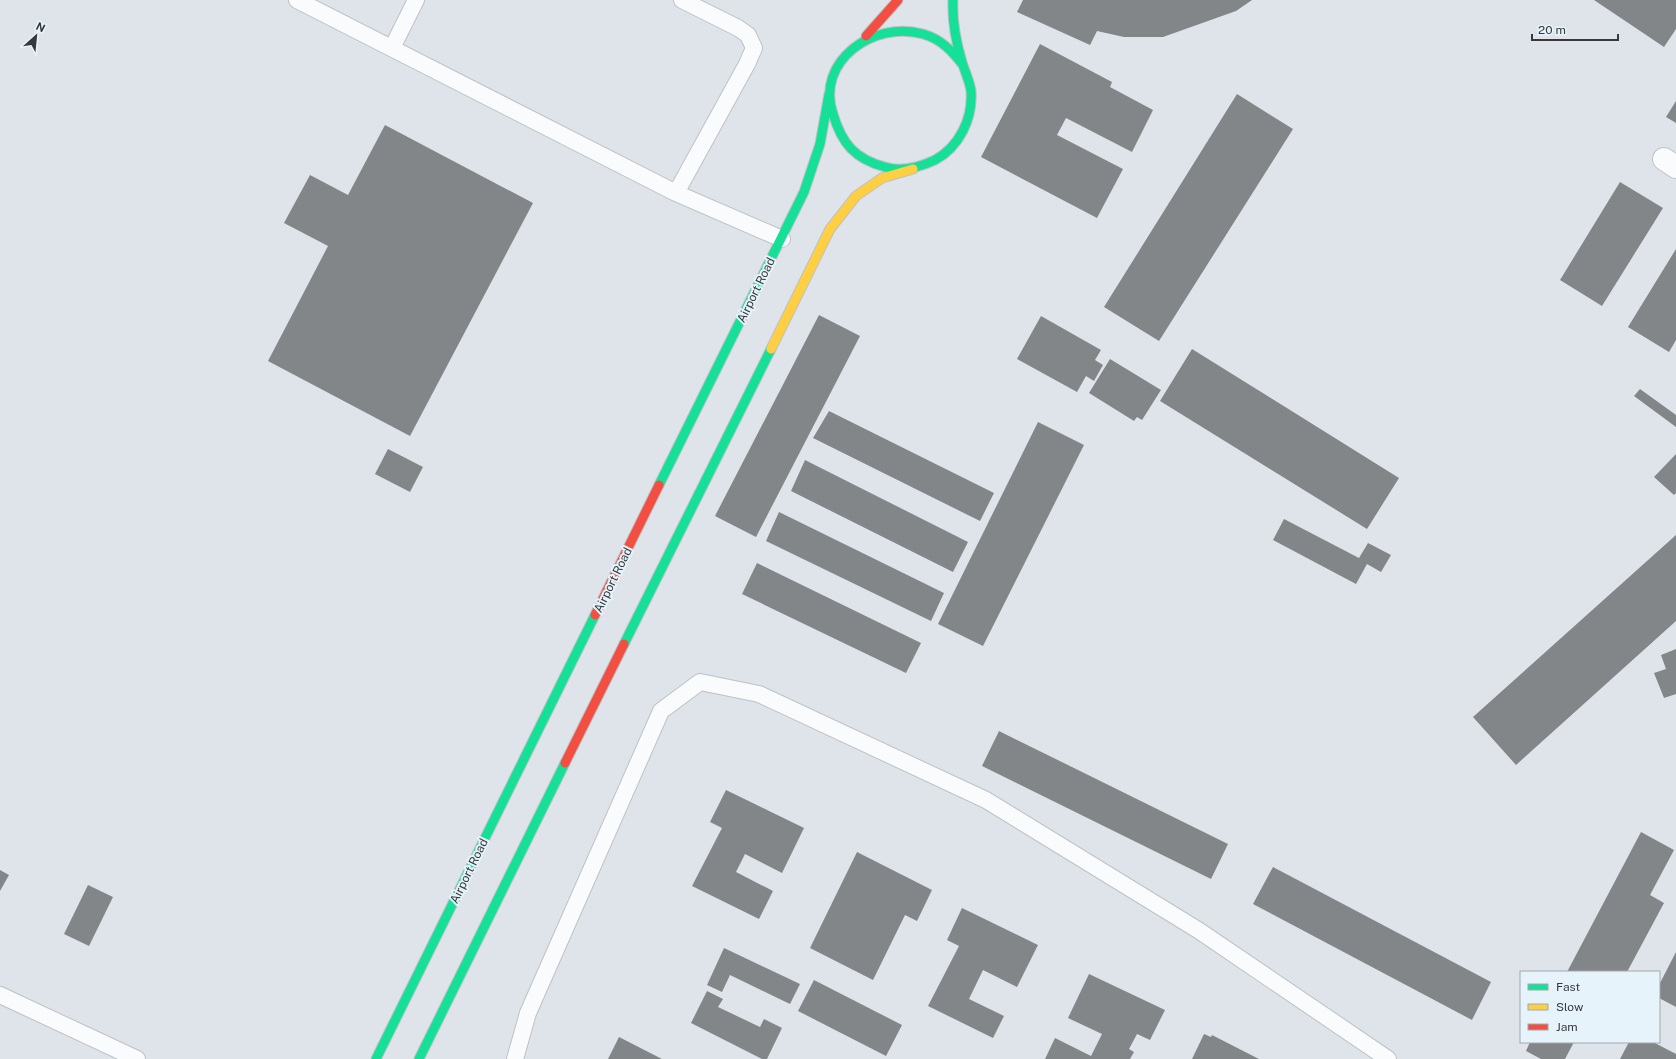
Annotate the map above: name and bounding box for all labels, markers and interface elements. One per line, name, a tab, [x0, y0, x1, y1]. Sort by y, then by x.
north arrow	[16, 16, 56, 56]
scale bar	[1532, 16, 1618, 42]
text: N	[34, 20, 47, 34]
text: 20 m	[1538, 23, 1566, 37]
street label: Airport Road	[734, 255, 778, 325]
street label: Airport Road	[591, 545, 635, 615]
street label: Airport Road	[447, 836, 491, 906]
legend	[1520, 971, 1660, 1043]
text: Fast	[1556, 980, 1581, 994]
text: Slow	[1556, 1000, 1584, 1014]
text: Jam	[1556, 1020, 1578, 1034]

